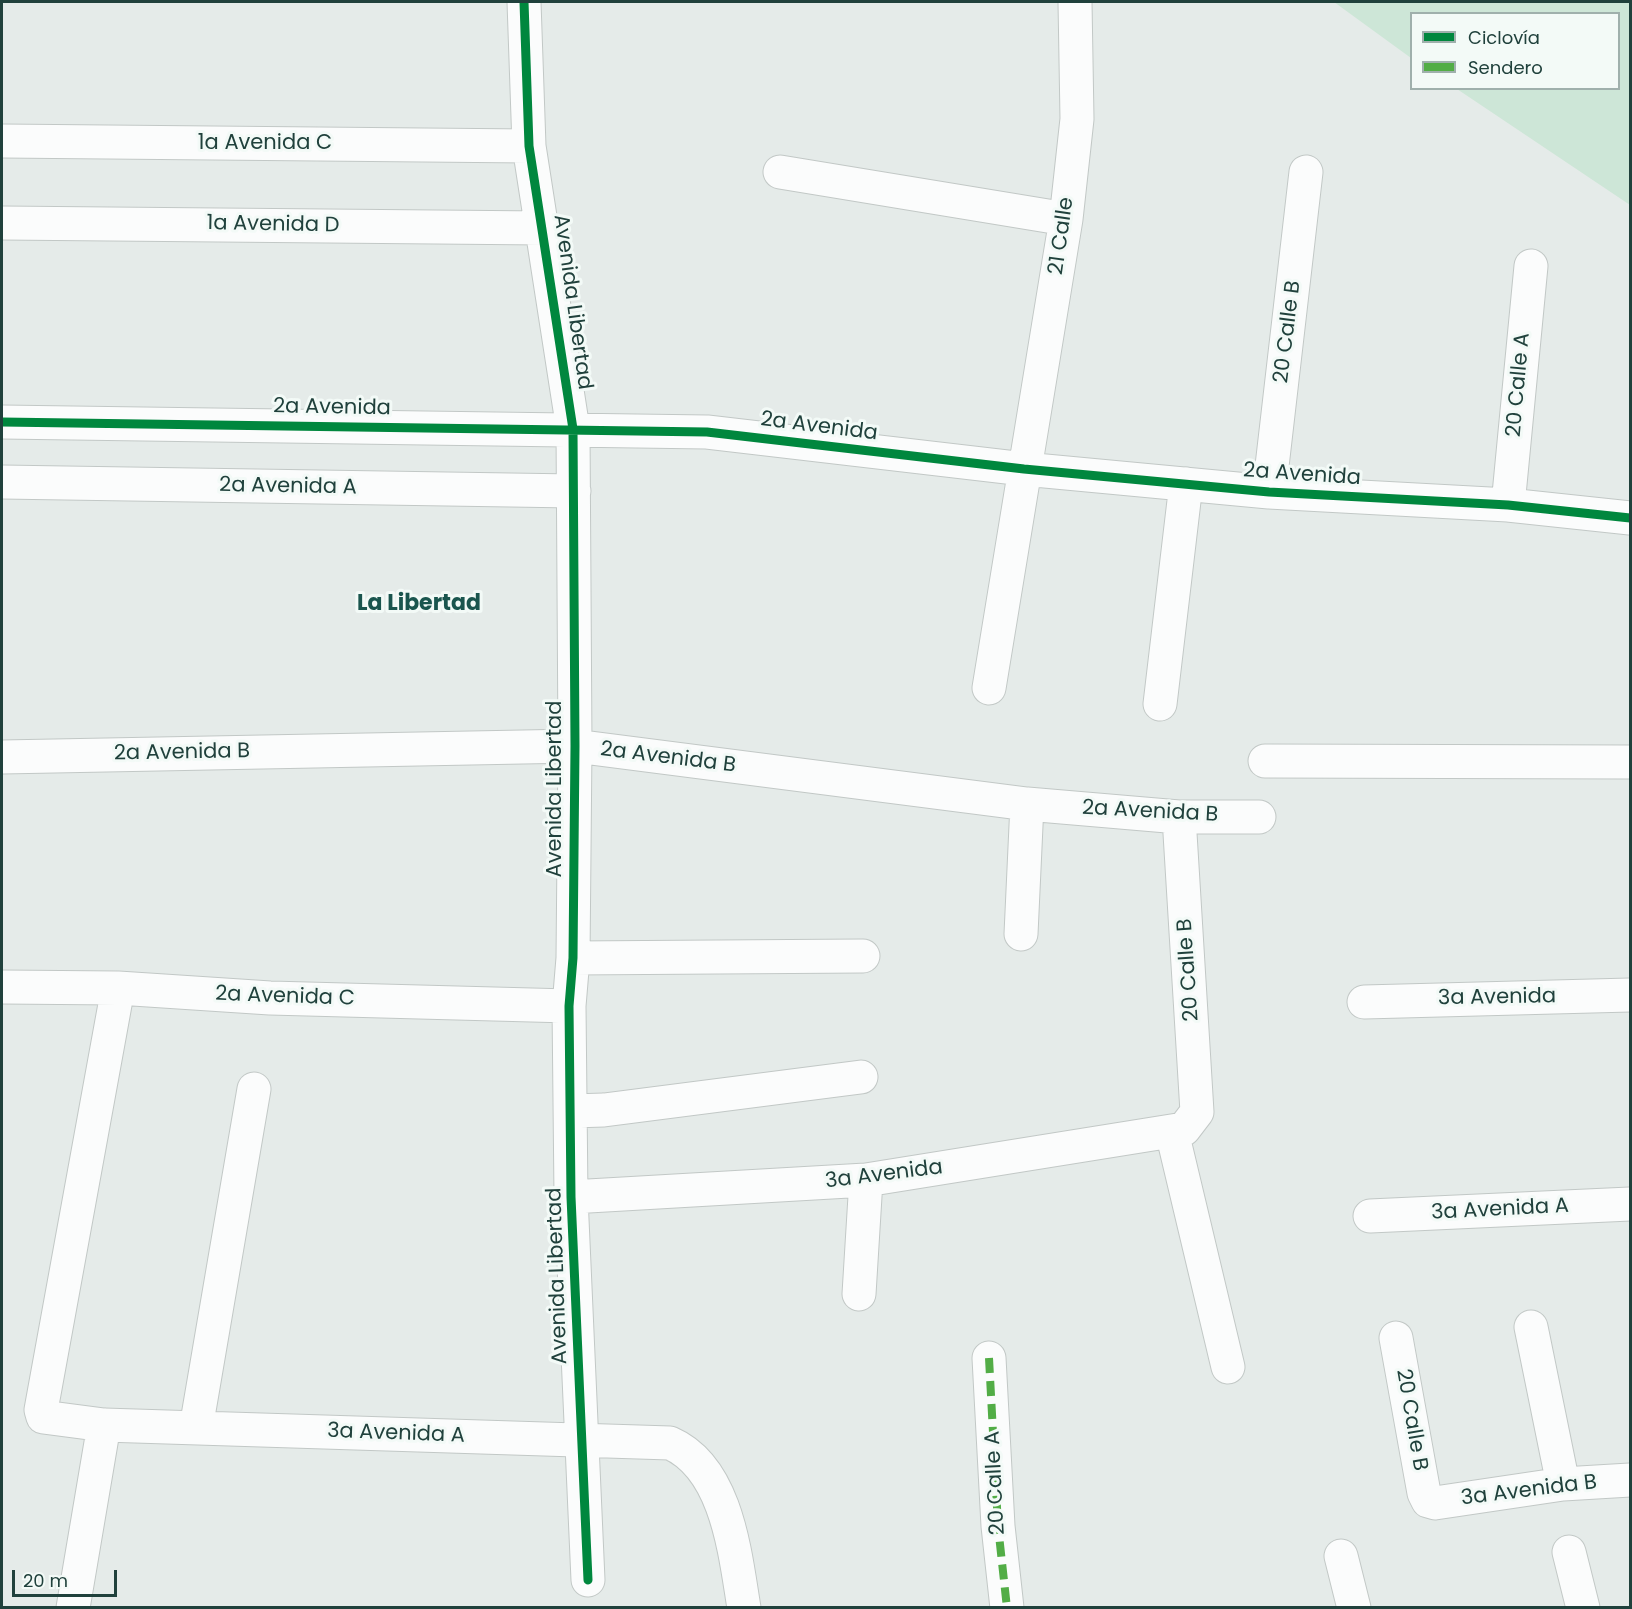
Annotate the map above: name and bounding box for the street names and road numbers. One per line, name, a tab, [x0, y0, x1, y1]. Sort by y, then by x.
street label: 1a Avenida C	[198, 131, 332, 157]
street label: 21 Calle	[1044, 196, 1080, 276]
street label: 1a Avenida D	[206, 211, 340, 239]
street label: Avenida Libertad	[547, 213, 597, 391]
street label: 20 Calle B	[1269, 279, 1307, 385]
street label: 20 Calle A	[1502, 332, 1536, 438]
street label: 2a Avenida	[273, 394, 391, 422]
street label: 2a Avenida	[759, 407, 879, 447]
street label: 2a Avenida	[1242, 458, 1362, 492]
street label: 2a Avenida A	[219, 473, 357, 501]
street label: Avenida Libertad	[543, 701, 569, 877]
street label: 2a Avenida B	[599, 737, 737, 779]
street label: 2a Avenida B	[114, 739, 250, 767]
street label: 2a Avenida B	[1081, 796, 1219, 828]
street label: 20 Calle B	[1173, 918, 1205, 1022]
street label: 2a Avenida C	[215, 982, 355, 1012]
street label: 3a Avenida	[1438, 984, 1556, 1012]
street label: 3a Avenida	[824, 1155, 944, 1195]
street label: Avenida Libertad	[542, 1187, 574, 1365]
street label: 3a Avenida A	[1430, 1194, 1570, 1226]
street label: 20 Calle B	[1390, 1367, 1432, 1473]
street label: 3a Avenida A	[327, 1419, 465, 1449]
street label: 20 Calle A	[981, 1430, 1011, 1536]
street label: 3a Avenida B	[1460, 1470, 1598, 1512]

